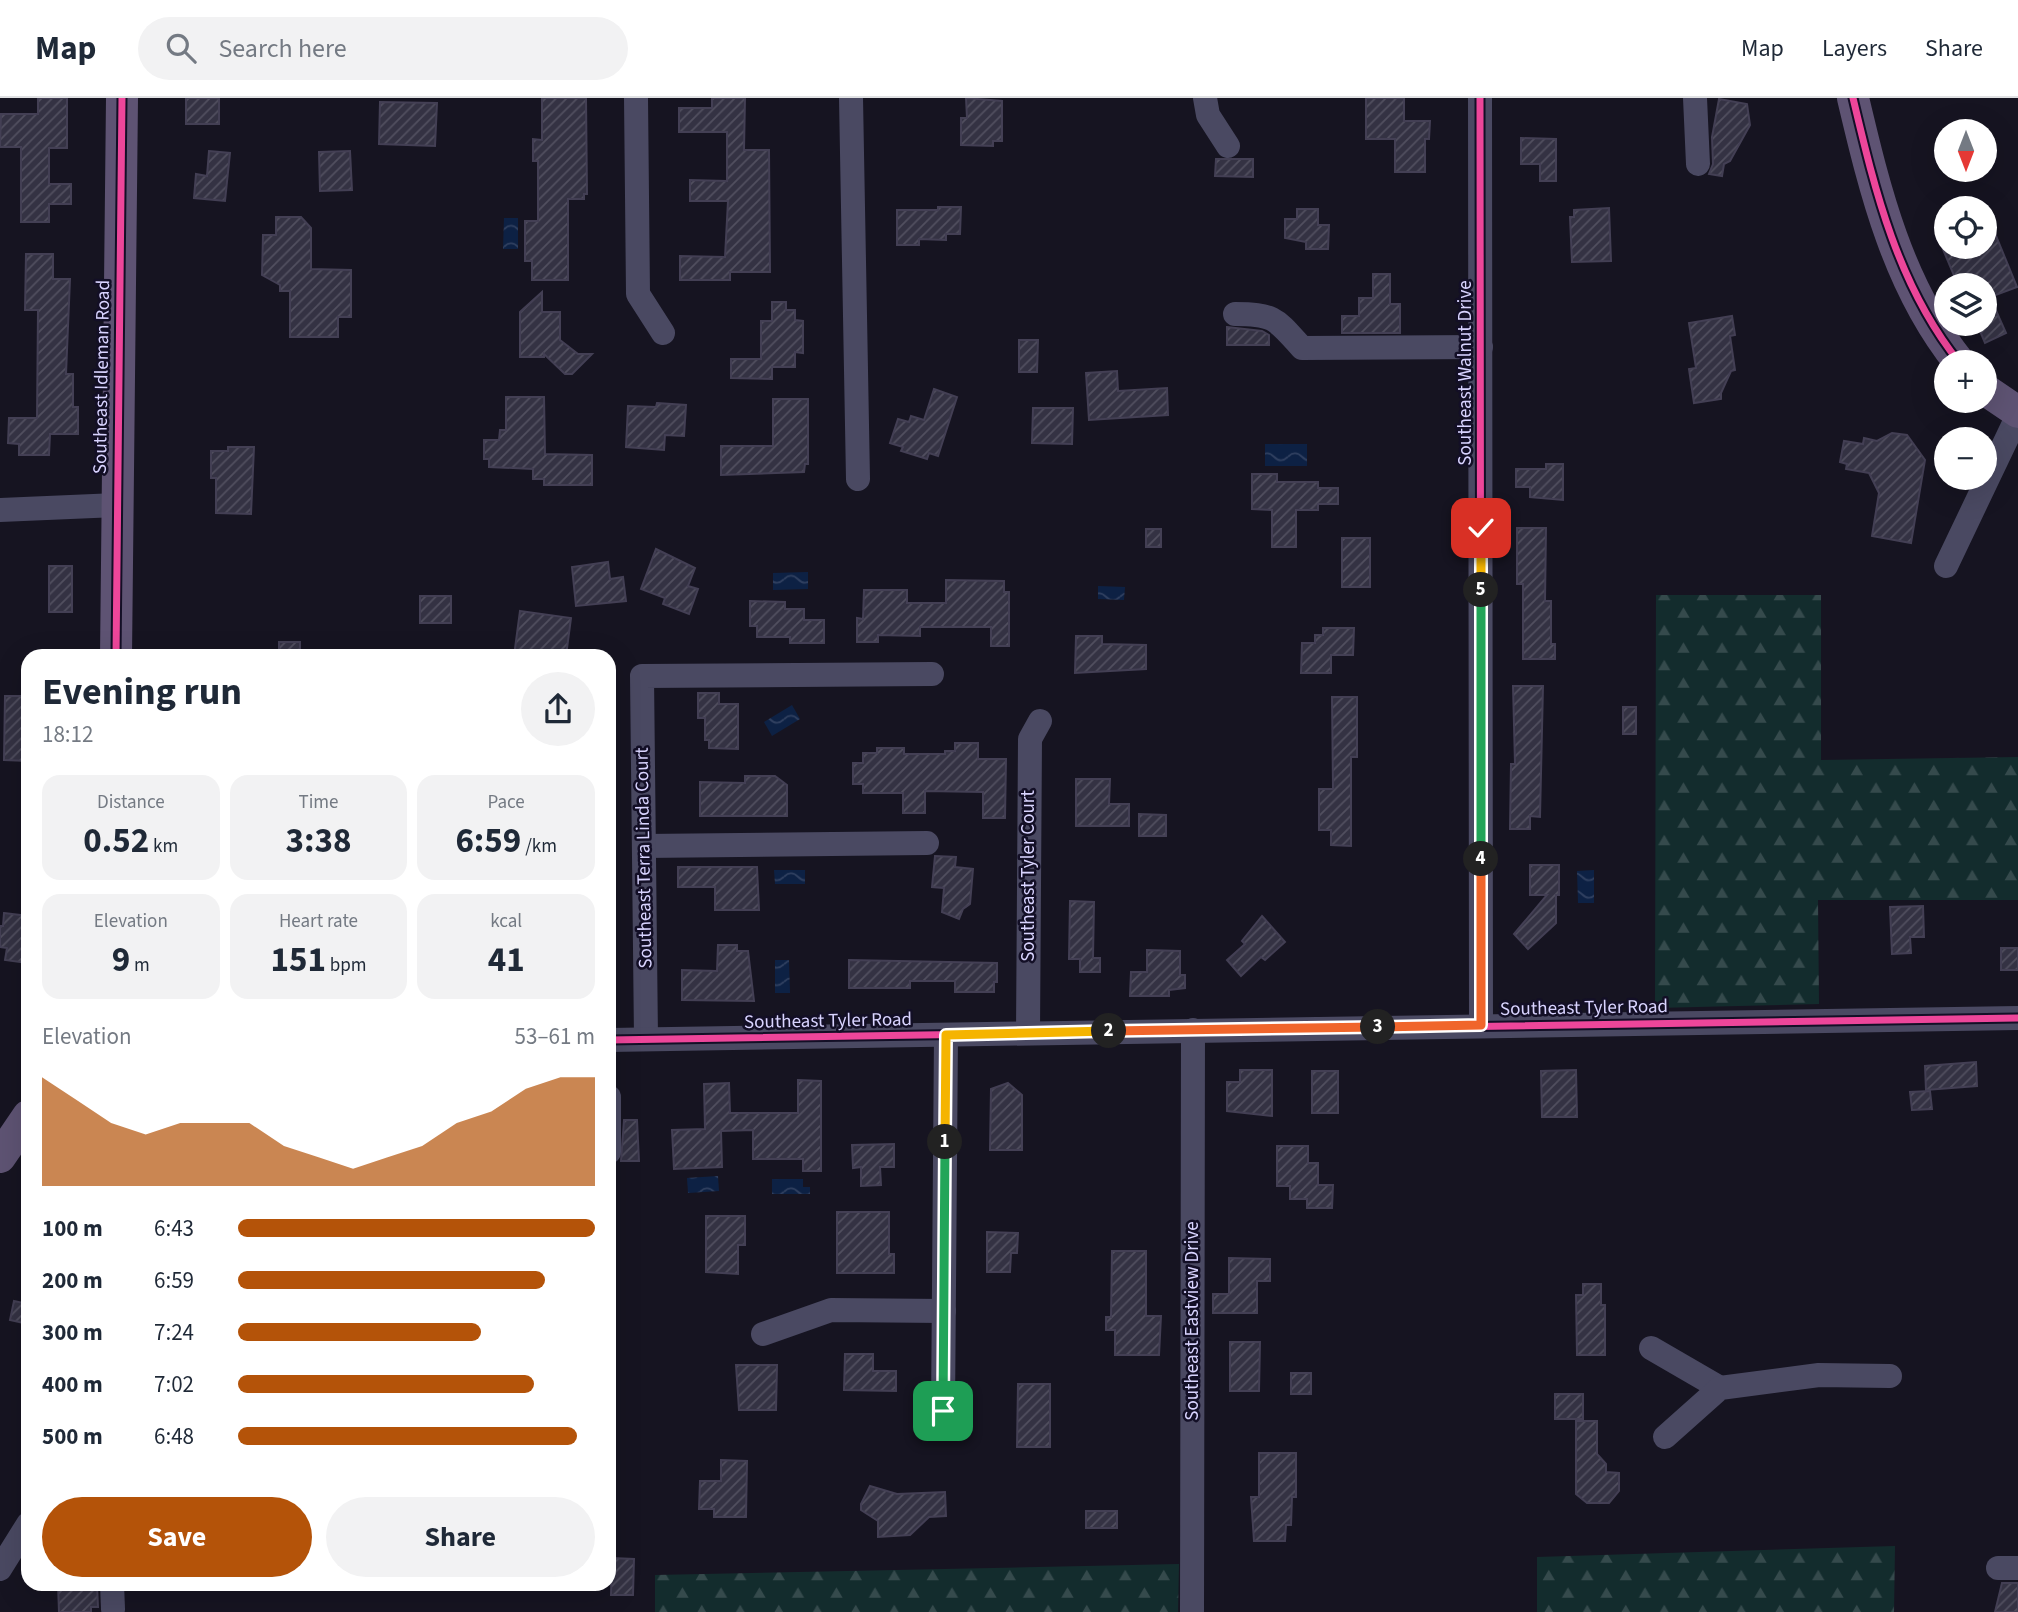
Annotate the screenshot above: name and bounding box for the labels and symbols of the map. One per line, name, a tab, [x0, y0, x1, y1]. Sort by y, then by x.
north arrow	[1934, 119, 1997, 182]
street label: Southeast Idleman Road	[87, 280, 117, 474]
street label: Southeast Walnut Drive	[1452, 280, 1479, 466]
pin	[1451, 498, 1511, 558]
pin: 5	[1464, 573, 1498, 608]
street label: Southeast Terra Linda Court	[629, 747, 659, 969]
street label: Southeast Tyler Court	[1015, 790, 1042, 962]
pin: 4	[1464, 842, 1498, 876]
street label: Southeast Tyler Road	[1500, 993, 1668, 1023]
street label: Southeast Tyler Road	[744, 1006, 912, 1036]
pin: 3	[1360, 1010, 1396, 1044]
pin: 2	[1092, 1014, 1126, 1048]
pin: 1	[928, 1124, 962, 1160]
street label: Southeast Eastview Drive	[1179, 1221, 1206, 1421]
pin	[913, 1381, 973, 1441]

